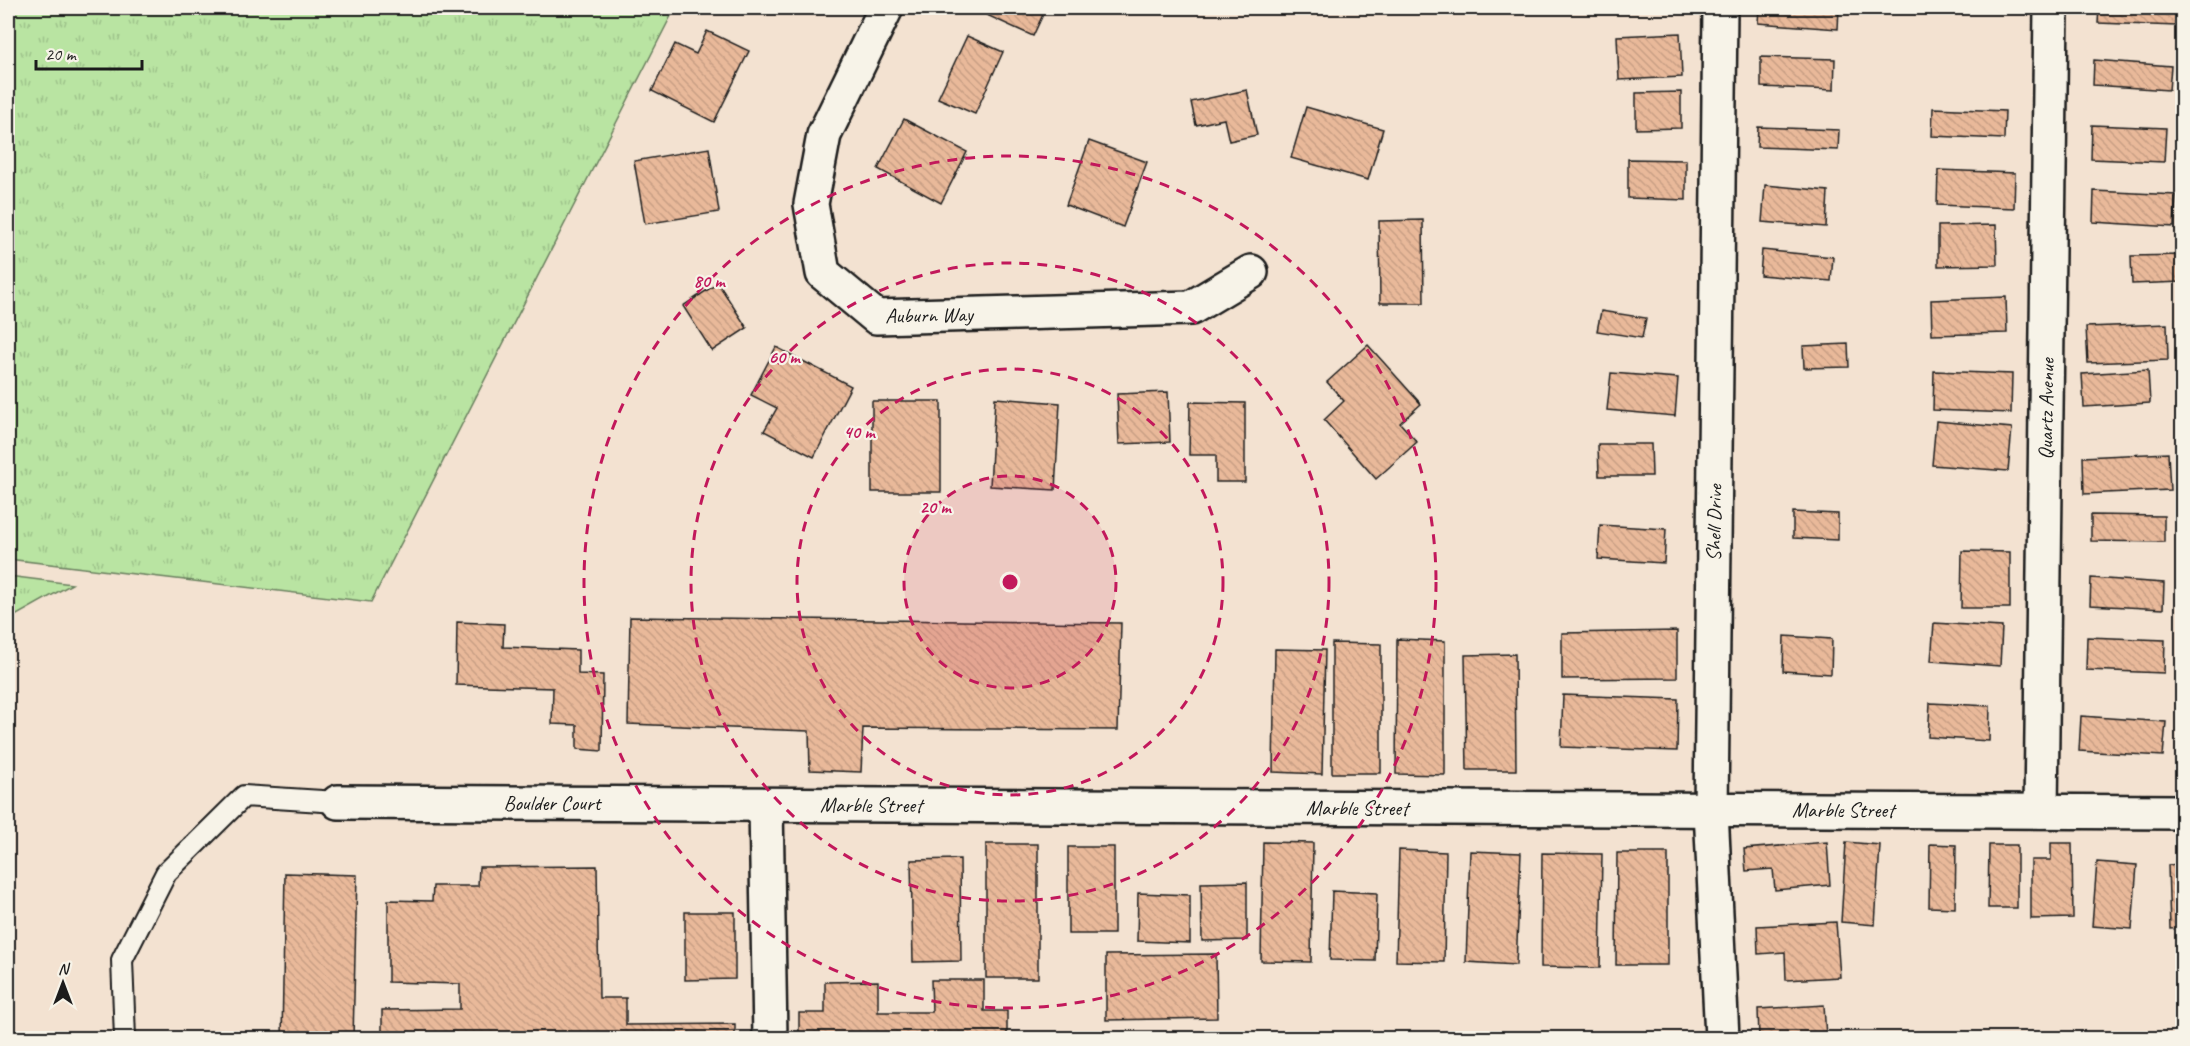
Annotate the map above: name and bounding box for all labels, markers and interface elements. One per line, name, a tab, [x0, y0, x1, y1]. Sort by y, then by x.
scale bar	[36, 33, 142, 71]
text: 20 m	[45, 43, 78, 65]
text: 80 m	[694, 270, 726, 292]
street label: Auburn Way	[885, 301, 975, 329]
text: 60 m	[768, 346, 801, 368]
street label: Quartz Avenue	[2032, 357, 2060, 460]
text: 40 m	[844, 421, 876, 443]
street label: Shell Drive	[1700, 483, 1728, 562]
text: 20 m	[920, 496, 952, 518]
centre of rings	[1000, 572, 1020, 592]
street label: Boulder Court	[504, 790, 603, 816]
street label: Marble Street	[820, 792, 925, 818]
street label: Marble Street	[1306, 795, 1411, 821]
street label: Marble Street	[1792, 797, 1897, 823]
north arrow	[33, 953, 93, 1013]
text: N	[58, 959, 71, 979]

